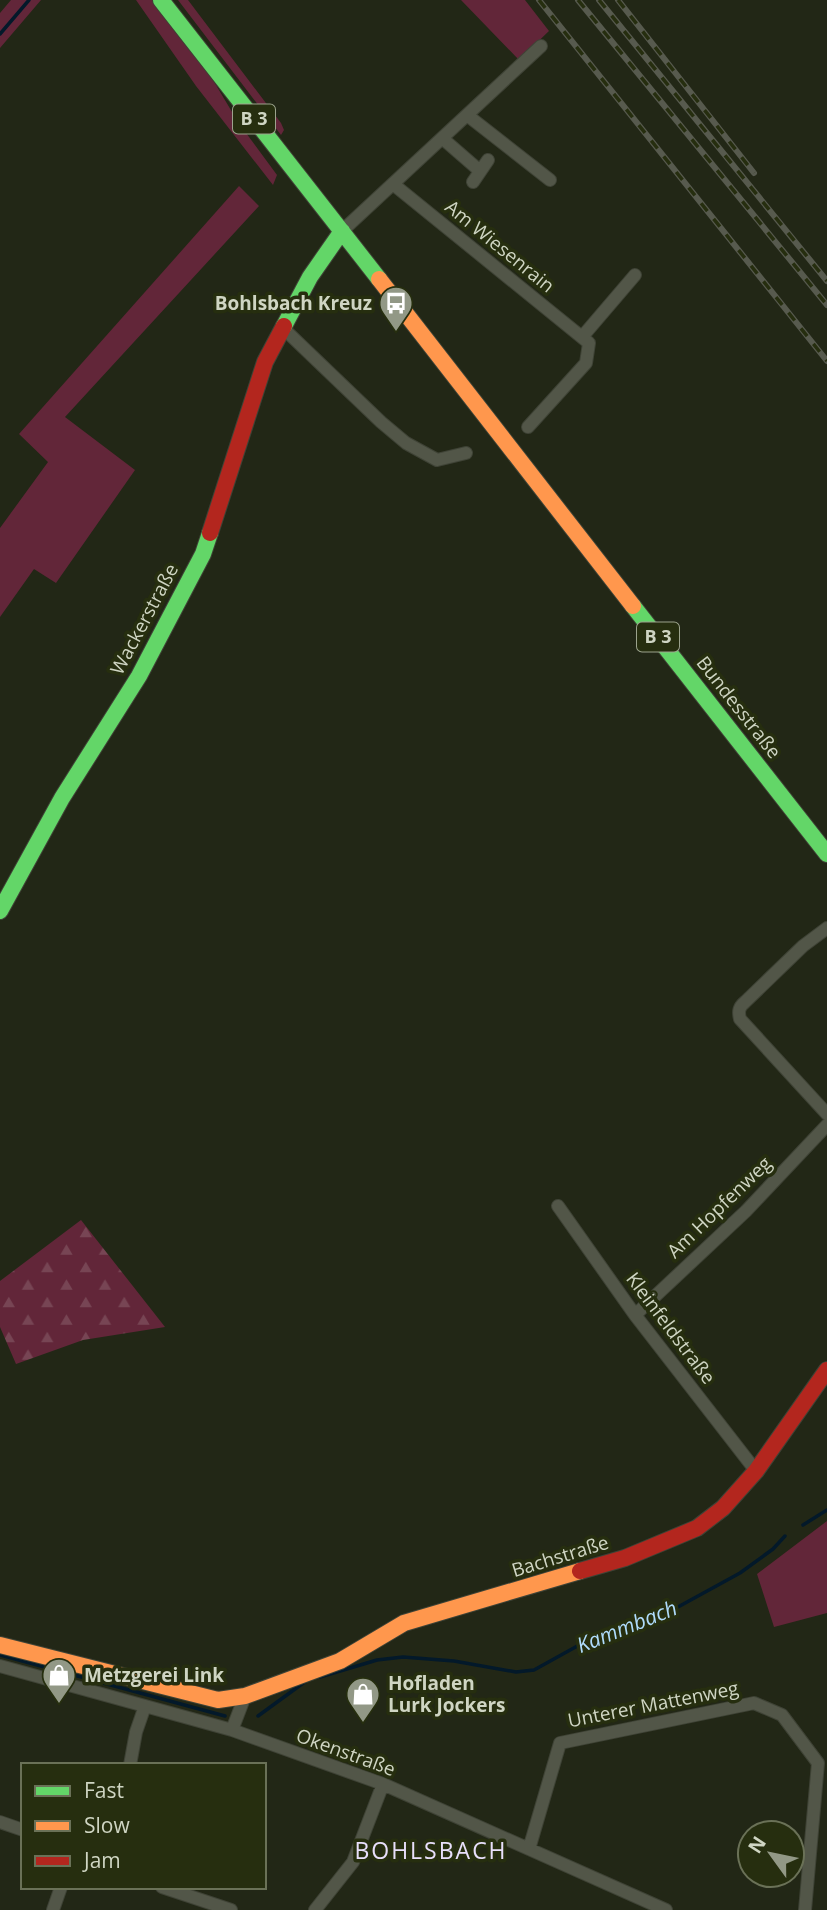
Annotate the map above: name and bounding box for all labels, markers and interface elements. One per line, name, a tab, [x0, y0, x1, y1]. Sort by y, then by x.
road number: B 3	[233, 104, 275, 134]
street label: Am Wiesenrain	[440, 194, 560, 298]
bus stop icon: Bohlsbach Kreuz	[377, 284, 415, 333]
place label: Bohlsbach Kreuz	[215, 290, 372, 316]
street label: Wackerstraße	[104, 559, 184, 679]
road number: B 3	[637, 622, 679, 652]
street label: Bundesstraße	[691, 650, 787, 764]
street label: Am Hopfenweg	[661, 1150, 777, 1264]
street label: Kleinfeldstraße	[620, 1267, 722, 1389]
street label: Bachstraße	[508, 1529, 612, 1583]
water label: Kammbach	[572, 1593, 681, 1659]
shop icon: Metzgerei Link	[40, 1656, 78, 1705]
place label: Metzgerei Link	[84, 1662, 224, 1688]
place label: Hofladen Lurk Jockers	[388, 1670, 505, 1718]
shop icon: Hofladen Lurk Jockers	[344, 1675, 382, 1724]
street label: Unterer Mattenweg	[565, 1675, 741, 1733]
street label: Okenstraße	[293, 1722, 399, 1782]
legend	[21, 1763, 266, 1889]
text: Fast	[84, 1776, 124, 1804]
text: Slow	[84, 1811, 130, 1839]
north arrow	[736, 1819, 806, 1889]
text: N	[742, 1831, 772, 1858]
district label: BOHLSBACH	[354, 1834, 508, 1866]
text: Jam	[82, 1846, 121, 1874]

